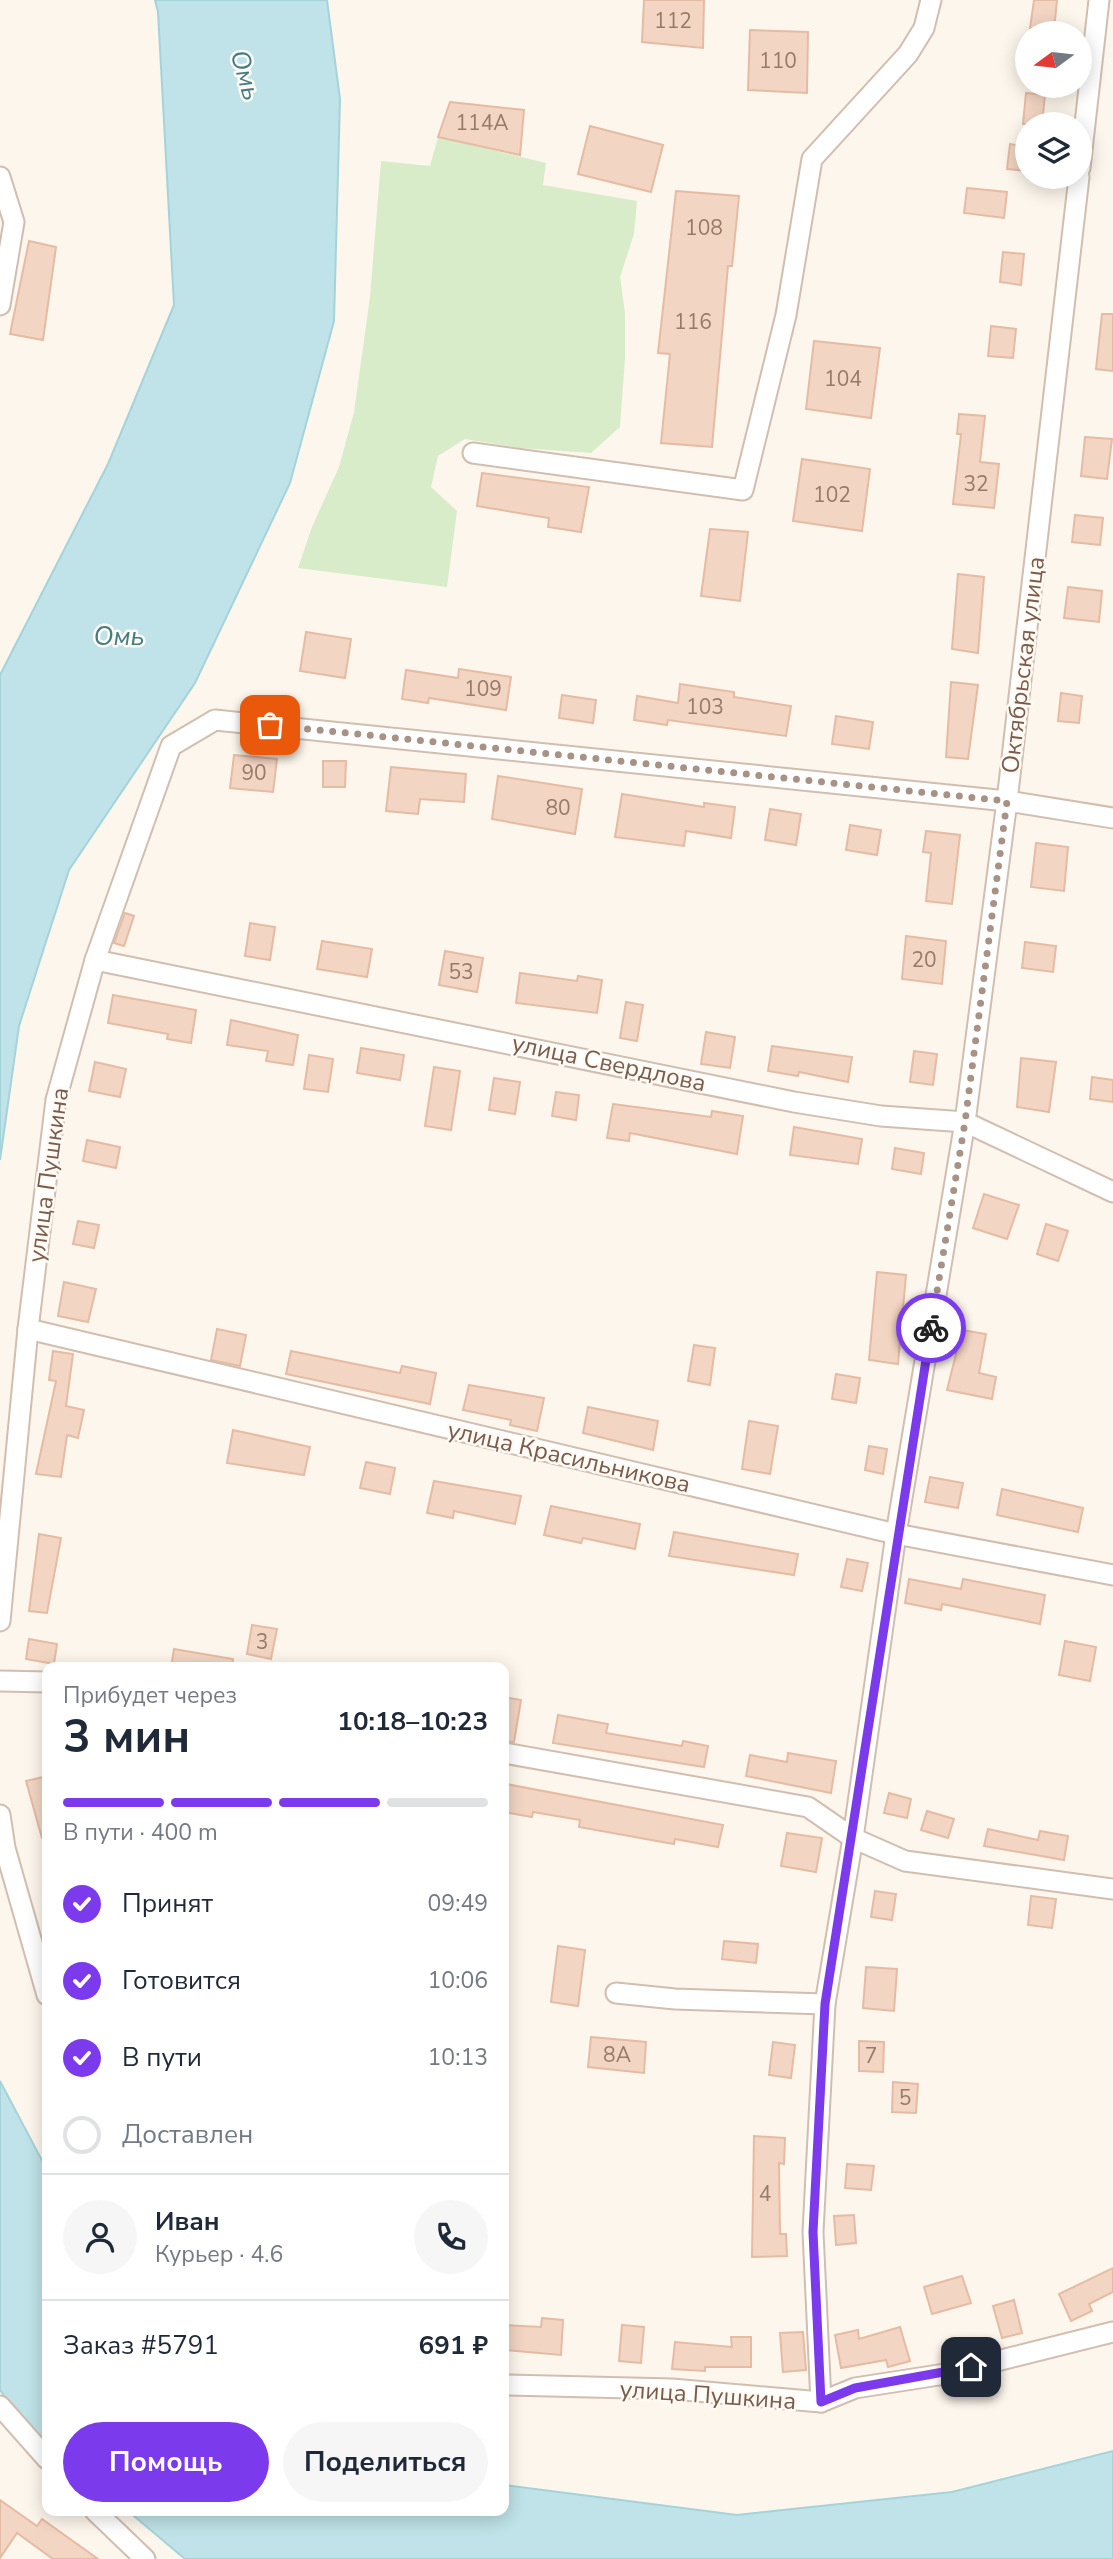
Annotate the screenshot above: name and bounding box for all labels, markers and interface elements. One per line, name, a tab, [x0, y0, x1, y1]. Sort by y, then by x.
house number: 112	[654, 7, 692, 35]
north arrow	[1015, 21, 1092, 98]
map controls	[1015, 21, 1092, 189]
water label: Омь	[222, 46, 269, 104]
house number: 110	[759, 47, 797, 75]
house number: 114А	[455, 109, 509, 137]
button: layers	[1015, 112, 1092, 189]
house number: 108	[685, 214, 723, 242]
house number: 116	[674, 308, 712, 336]
house number: 104	[824, 365, 862, 393]
house number: 32	[963, 470, 989, 498]
house number: 102	[813, 481, 851, 509]
street label: Октябрьская улица	[994, 555, 1052, 775]
water label: Омь	[93, 619, 145, 654]
house number: 109	[464, 675, 502, 703]
house number: 103	[686, 693, 724, 721]
pin	[240, 695, 300, 755]
icon: bag	[251, 706, 289, 744]
house number: 90	[241, 759, 267, 787]
house number: 80	[545, 794, 571, 822]
house number: 20	[911, 946, 937, 974]
house number: 53	[448, 958, 474, 986]
street label: улица Свердлова	[509, 1027, 709, 1099]
street label: улица Пушкина	[20, 1085, 76, 1265]
courier	[896, 1293, 966, 1363]
icon: bike	[912, 1309, 950, 1347]
street label: улица Красильникова	[445, 1414, 693, 1500]
house number: 3	[256, 1628, 268, 1656]
text: Прибудет через	[63, 1680, 237, 1711]
text: 10:18–10:23	[337, 1704, 488, 1739]
text: 3 мин	[63, 1705, 190, 1768]
text: В пути · 400 m	[63, 1817, 218, 1848]
icon: check	[63, 1885, 101, 1923]
text: Принят	[122, 1886, 213, 1921]
text: 09:49	[428, 1888, 488, 1919]
icon: check	[63, 1962, 101, 2000]
text: Готовится	[122, 1963, 241, 1998]
text: 10:06	[428, 1965, 488, 1996]
icon: check	[63, 2039, 101, 2077]
text: В пути	[122, 2040, 202, 2075]
house number: 8А	[603, 2041, 631, 2069]
text: 10:13	[428, 2042, 488, 2073]
house number: 7	[865, 2042, 877, 2070]
house number: 5	[899, 2084, 911, 2112]
text: Доставлен	[122, 2117, 253, 2152]
house number: 4	[759, 2180, 771, 2208]
button: person	[63, 2200, 137, 2274]
button: phone	[414, 2200, 488, 2274]
text: Иван	[155, 2204, 220, 2239]
text: Курьер · 4.6	[155, 2239, 283, 2270]
text: Заказ #5791	[63, 2328, 219, 2363]
text: 691 ₽	[419, 2328, 488, 2363]
pin	[941, 2337, 1001, 2397]
icon: home	[952, 2348, 990, 2386]
street label: улица Пушкина	[619, 2373, 797, 2417]
button: Помощь	[63, 2422, 269, 2502]
button: Поделиться	[283, 2422, 488, 2502]

